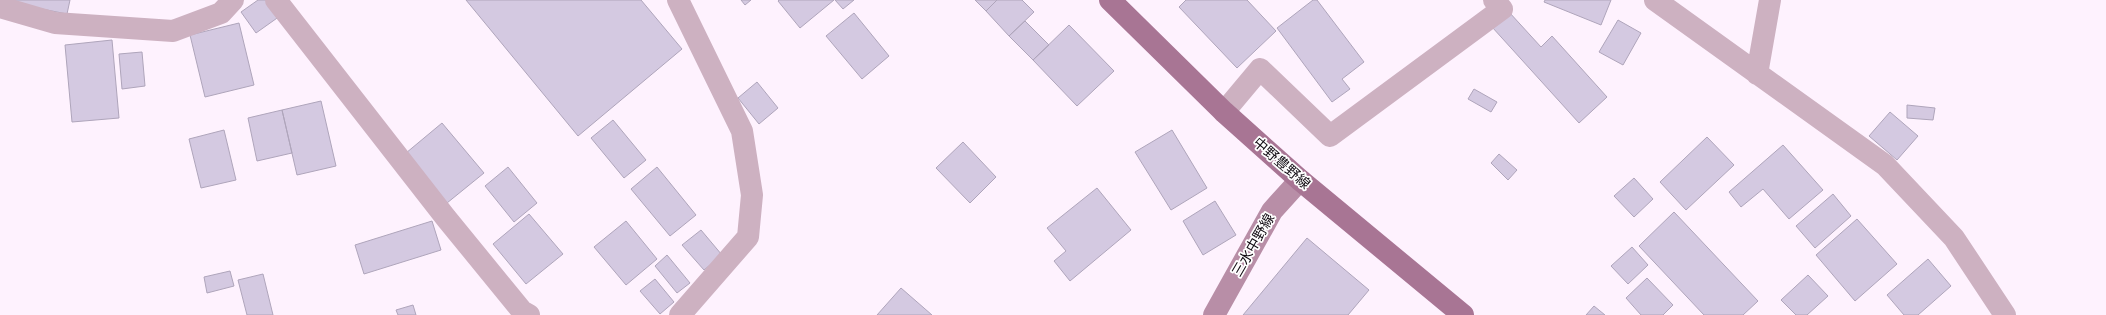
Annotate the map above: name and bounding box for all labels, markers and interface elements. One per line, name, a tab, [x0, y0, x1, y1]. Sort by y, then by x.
street label: 中野豊野線	[1250, 134, 1314, 193]
street label: 三水中野線	[1229, 211, 1278, 280]

